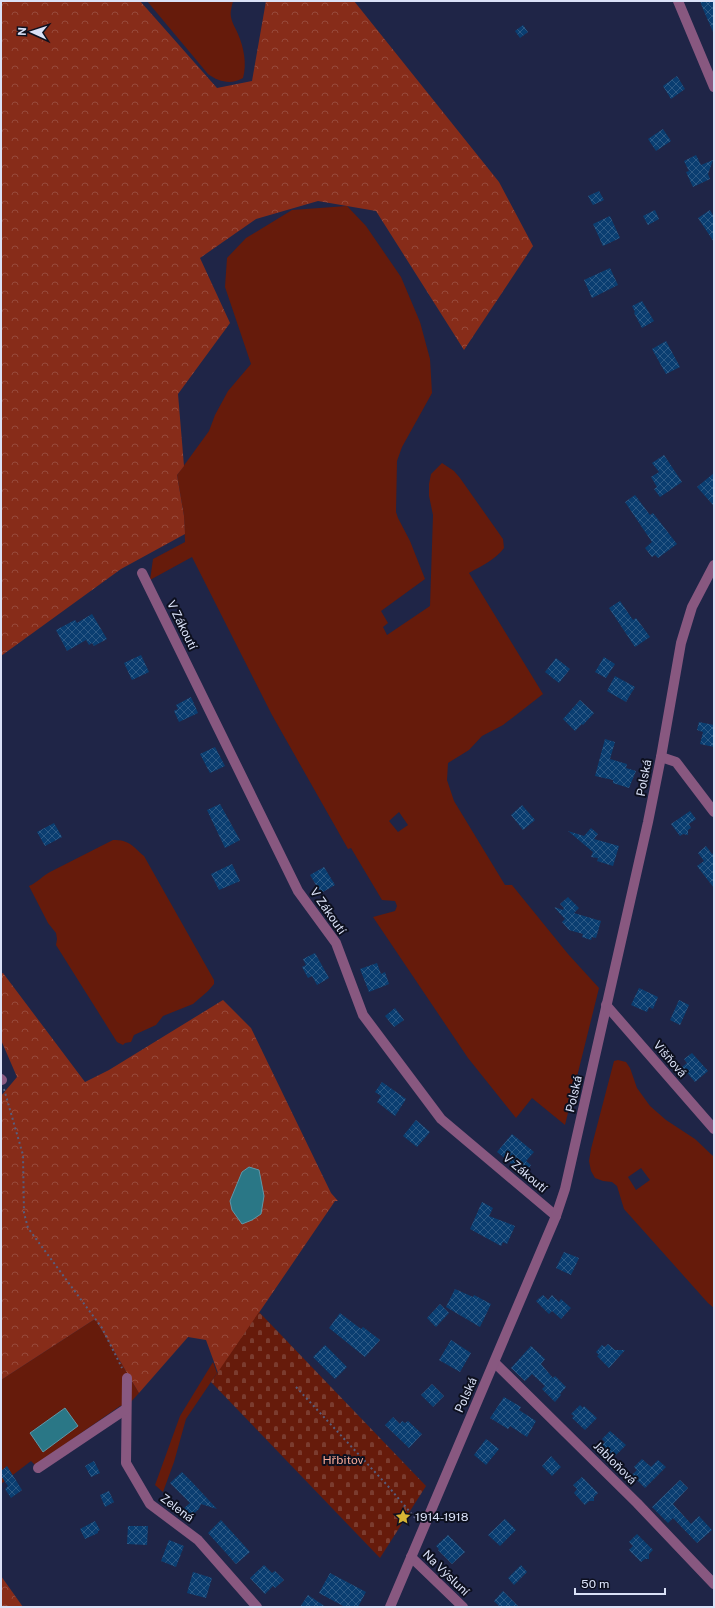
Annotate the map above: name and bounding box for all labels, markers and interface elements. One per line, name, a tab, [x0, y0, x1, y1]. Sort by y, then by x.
north arrow	[12, 12, 52, 52]
text: N	[16, 27, 28, 36]
street label: V Zákoutí	[164, 598, 200, 653]
street label: Polská	[634, 758, 654, 798]
street label: V Zákoutí	[307, 885, 350, 938]
street label: Višňová	[651, 1038, 689, 1080]
street label: Polská	[563, 1074, 585, 1114]
street label: V Zákoutí	[500, 1151, 551, 1196]
street label: Polská	[452, 1375, 480, 1415]
street label: Jabloňová	[591, 1439, 639, 1487]
park label: Hřbitov	[322, 1453, 364, 1467]
street label: Zelená	[158, 1491, 196, 1525]
place icon: 1914-1918	[394, 1508, 412, 1526]
place label: 1914-1918	[415, 1510, 469, 1524]
street label: Na Výsluní	[420, 1547, 473, 1599]
scale bar	[575, 1570, 665, 1596]
text: 50 m	[581, 1577, 609, 1591]

